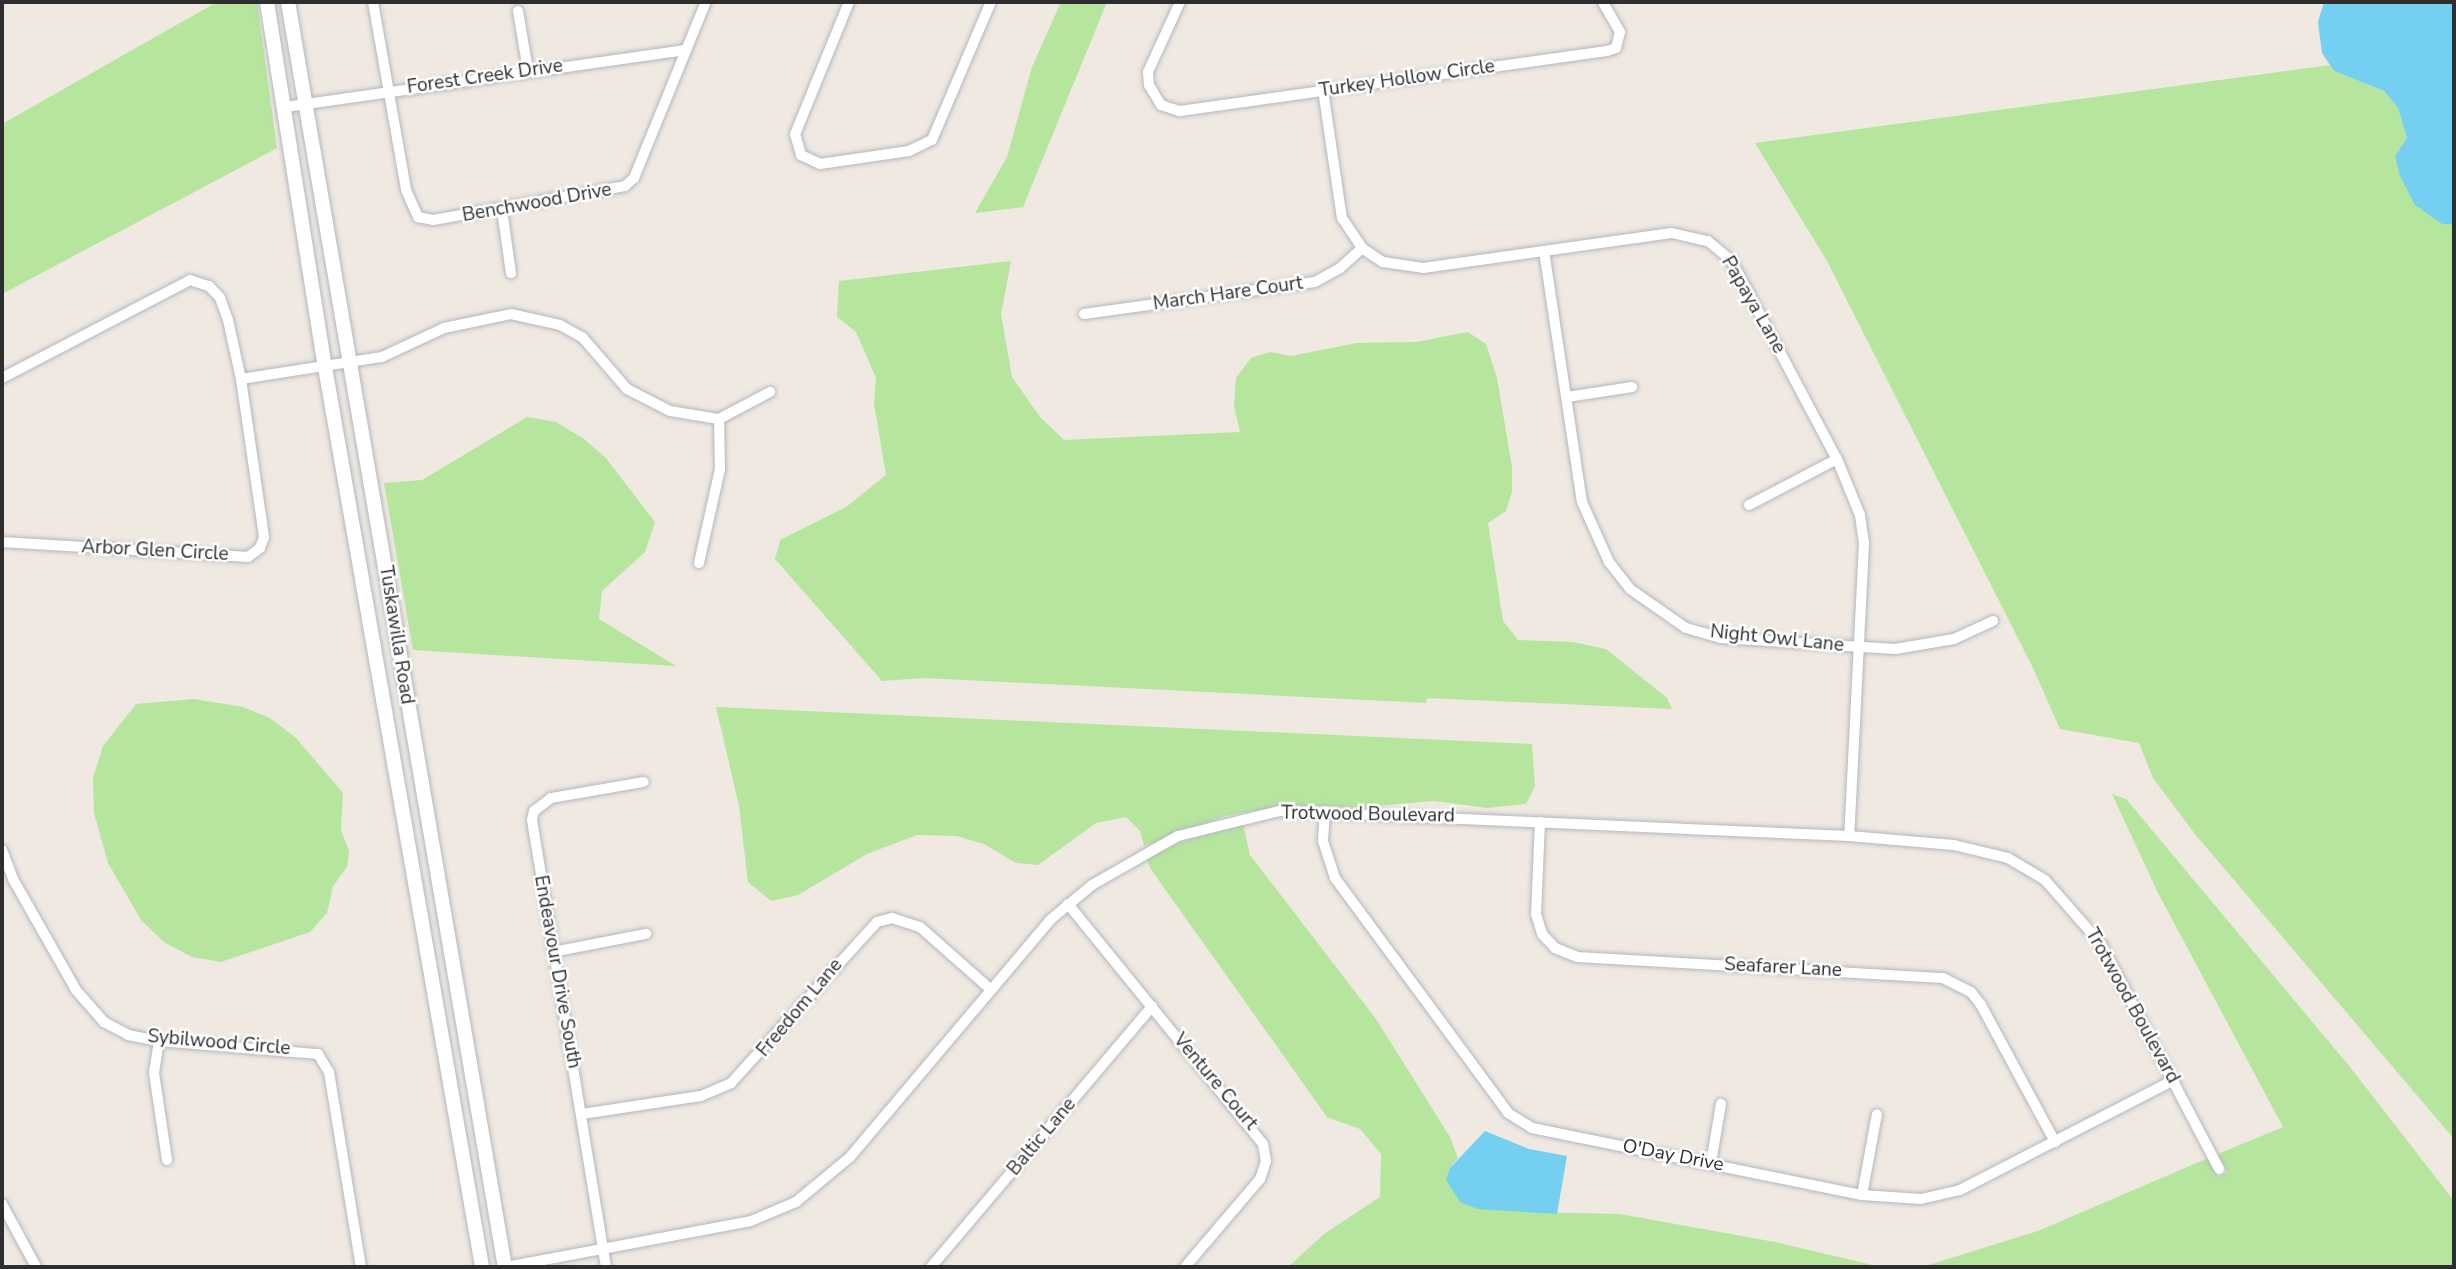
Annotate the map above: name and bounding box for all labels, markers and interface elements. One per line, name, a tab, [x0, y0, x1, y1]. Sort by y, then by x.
street label: Forest Creek Drive	[406, 55, 564, 99]
street label: Turkey Hollow Circle	[1318, 55, 1496, 103]
street label: Benchwood Drive	[461, 179, 613, 227]
street label: Papaya Lane	[1716, 252, 1790, 358]
street label: March Hare Court	[1152, 272, 1304, 316]
street label: Arbor Glen Circle	[81, 536, 229, 566]
street label: Tuskawilla Road	[374, 564, 418, 706]
street label: Night Owl Lane	[1709, 621, 1845, 657]
street label: Trotwood Boulevard	[1281, 802, 1455, 828]
street label: Endeavour Drive South	[529, 874, 585, 1070]
street label: Trotwood Boulevard	[2080, 924, 2184, 1088]
street label: Freedom Lane	[752, 954, 848, 1062]
street label: Seafarer Lane	[1724, 954, 1842, 982]
street label: Sybilwood Circle	[147, 1025, 291, 1061]
street label: Venture Court	[1168, 1029, 1262, 1135]
street label: Baltic Lane	[1003, 1094, 1081, 1180]
street label: O'Day Drive	[1620, 1135, 1726, 1177]

